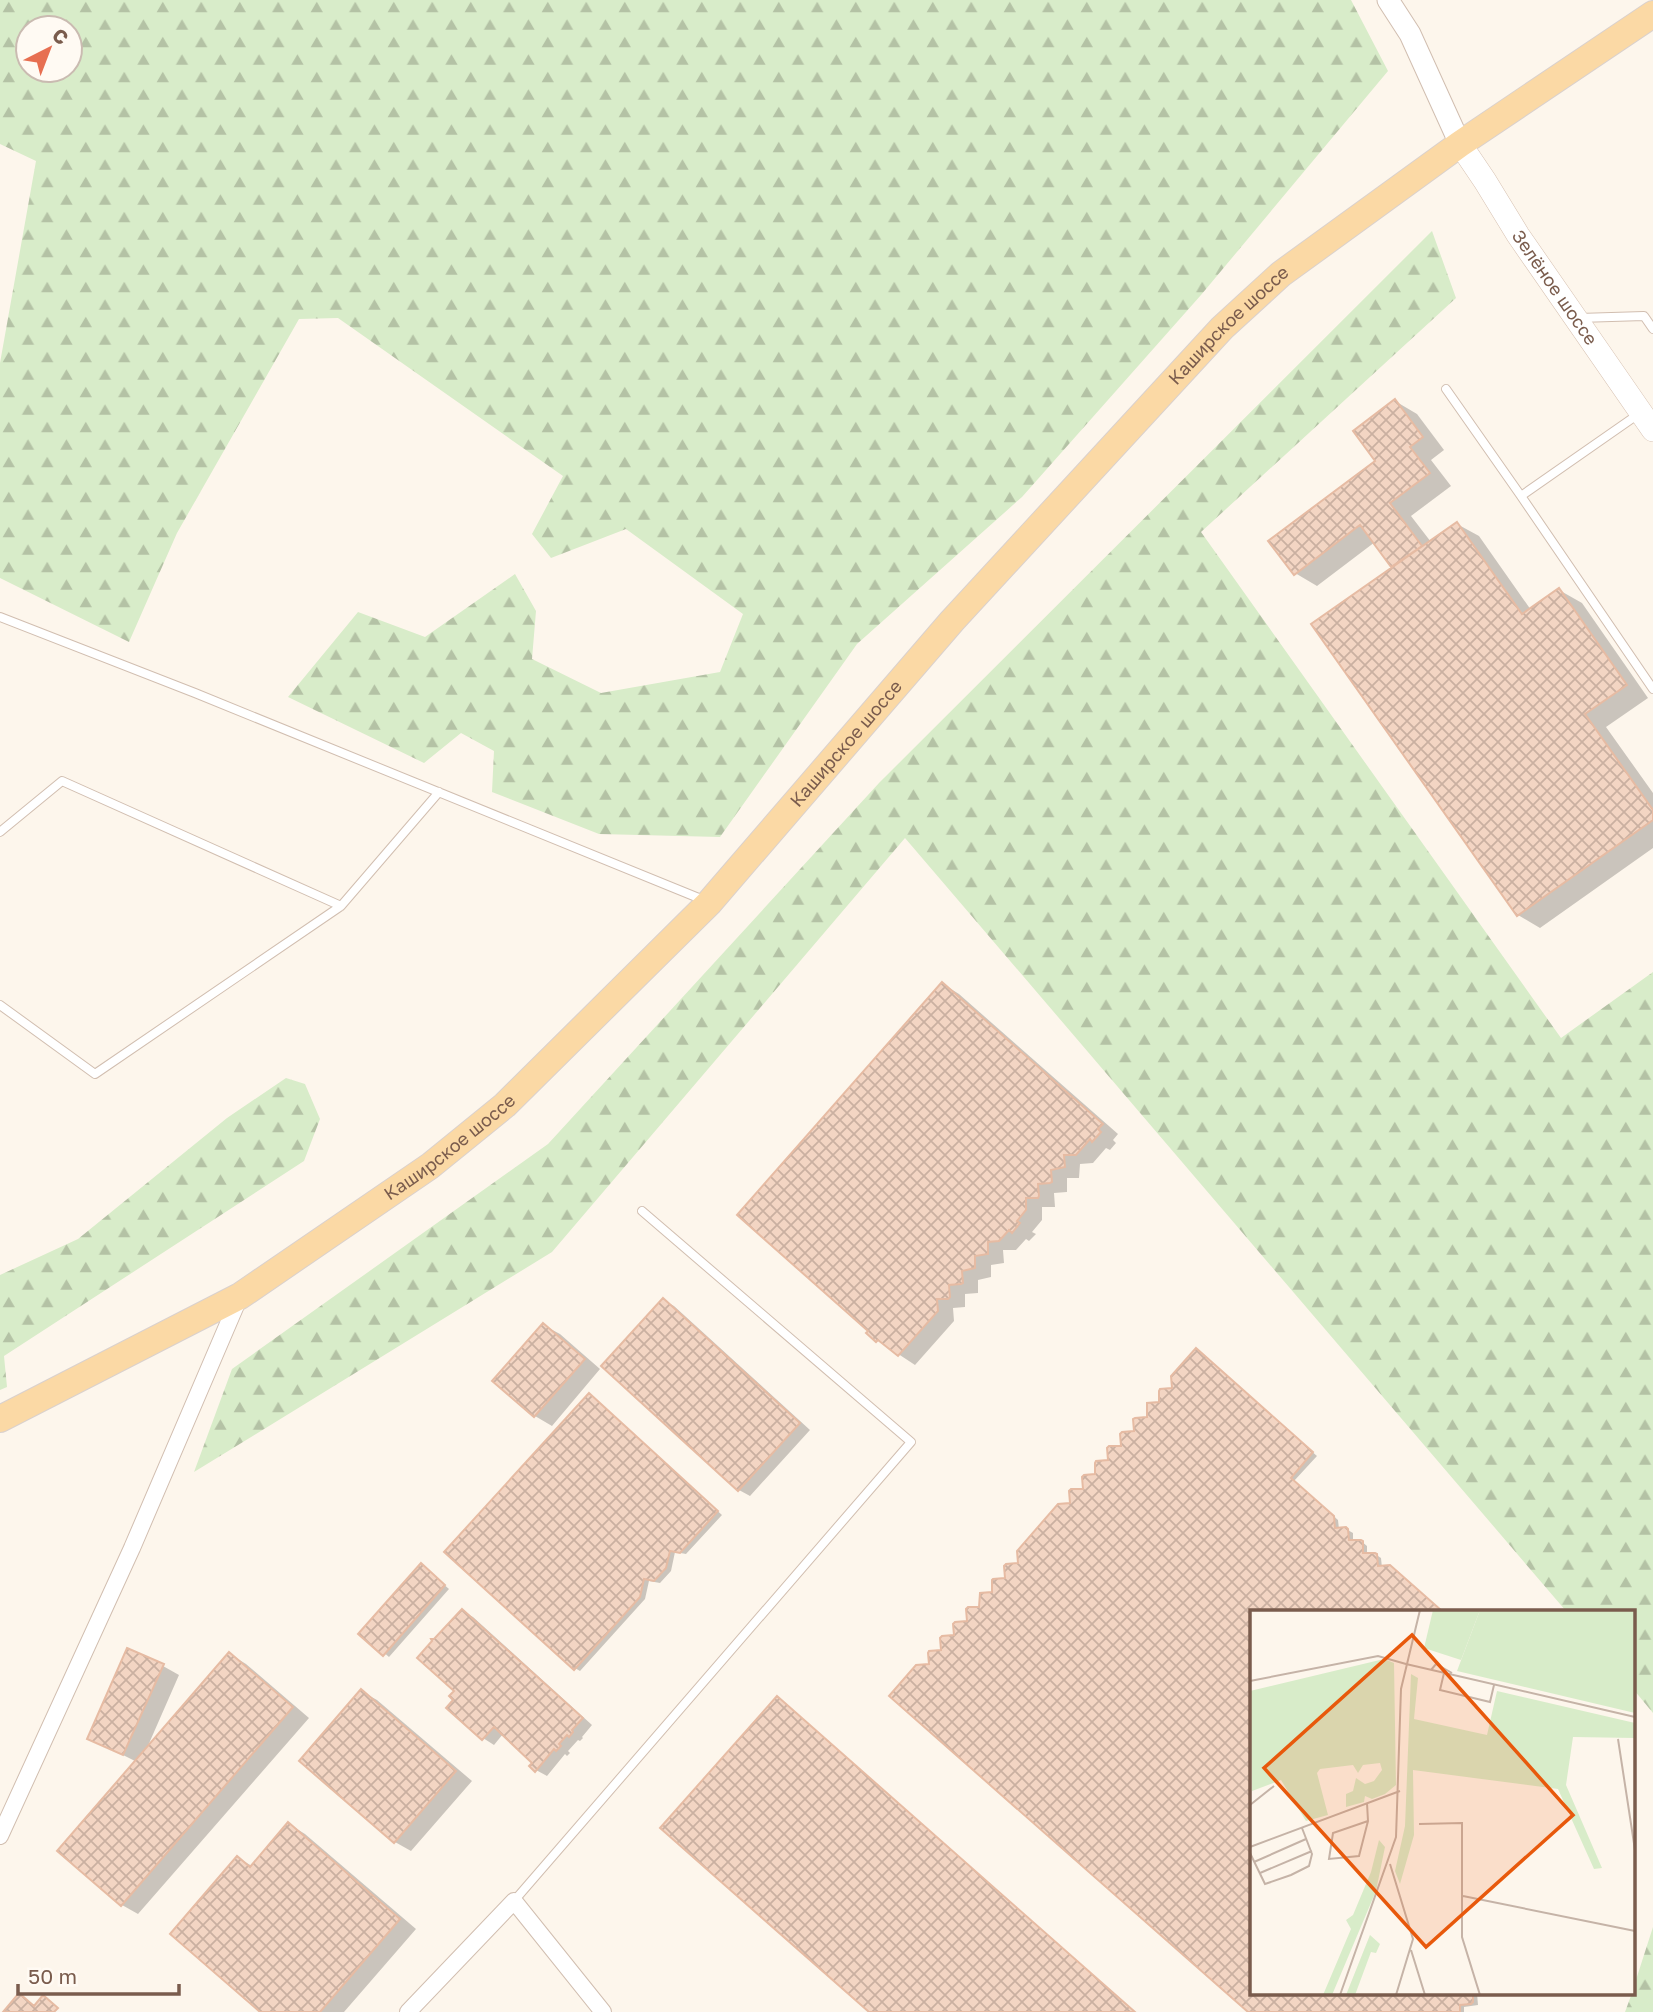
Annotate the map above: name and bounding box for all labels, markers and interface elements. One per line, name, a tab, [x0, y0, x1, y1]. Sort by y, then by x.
north arrow	[14, 14, 84, 84]
text: С	[48, 23, 73, 49]
street label: Зелёное шоссе	[1508, 225, 1603, 349]
street label: Каширское шоссе	[1163, 260, 1292, 389]
street label: Каширское шоссе	[785, 675, 906, 811]
street label: Каширское шоссе	[379, 1089, 520, 1204]
inset map	[1250, 1610, 1636, 1994]
scale bar	[18, 1952, 178, 1996]
text: 50 m	[28, 1963, 77, 1989]

